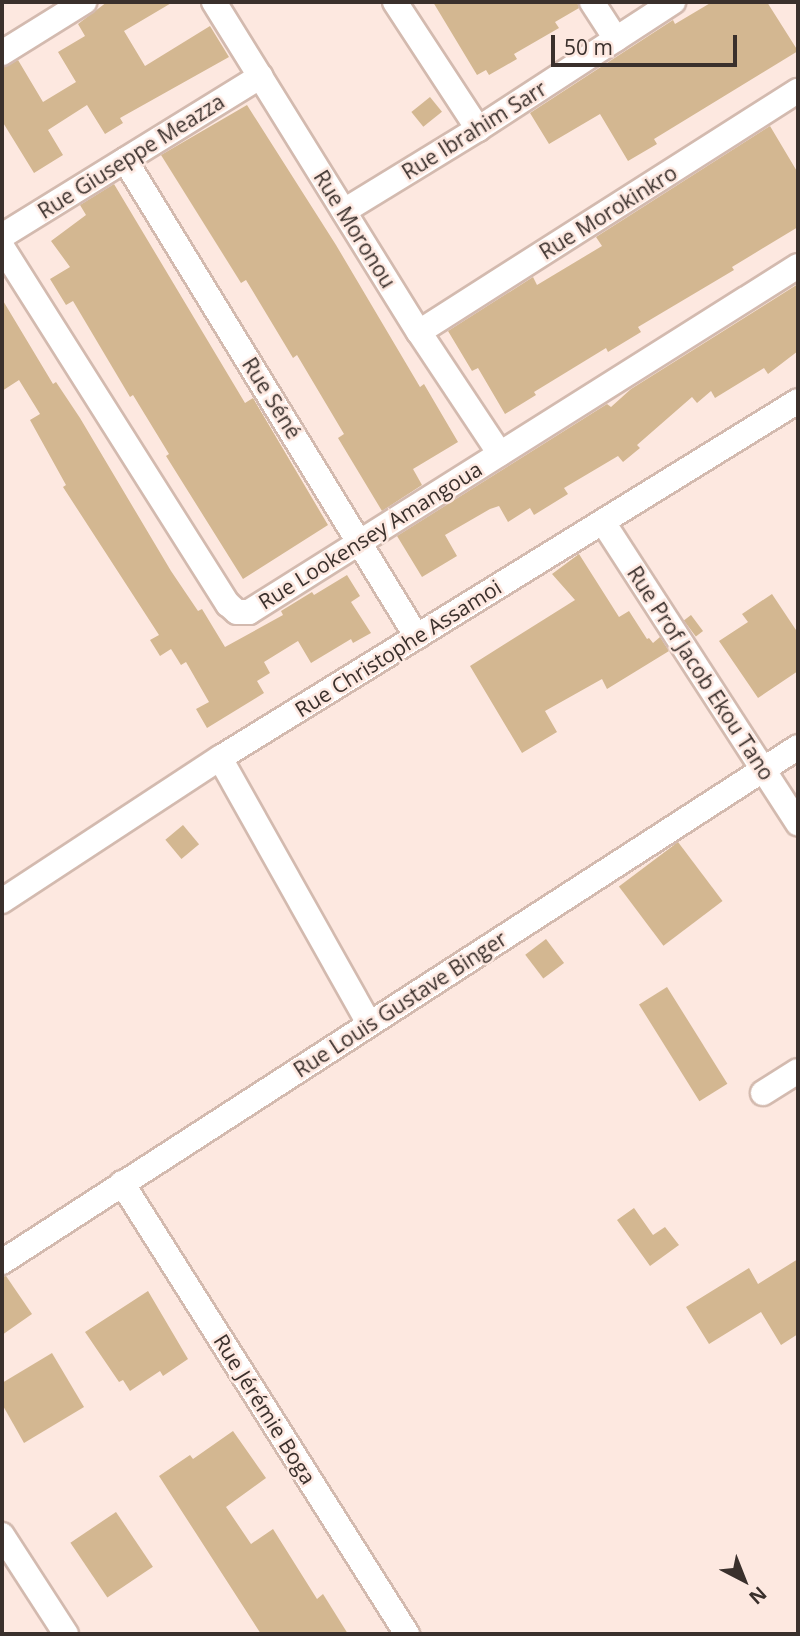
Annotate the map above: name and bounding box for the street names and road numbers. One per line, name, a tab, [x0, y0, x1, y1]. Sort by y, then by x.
street label: Rue Ibrahim Sarr	[397, 75, 551, 185]
street label: Rue Giuseppe Meazza	[33, 88, 229, 224]
street label: Rue Morokinkro	[535, 160, 681, 264]
street label: Rue Moronou	[309, 165, 401, 293]
street label: Rue Séné	[237, 353, 307, 443]
street label: Rue Lookensey Amangoua	[254, 456, 486, 614]
street label: Rue Prof Jacob Ekou Tano	[622, 561, 780, 785]
street label: Rue Christophe Assamoi	[290, 574, 506, 722]
street label: Rue Louis Gustave Binger	[289, 926, 511, 1082]
street label: Rue Jérémie Boga	[209, 1329, 321, 1489]

